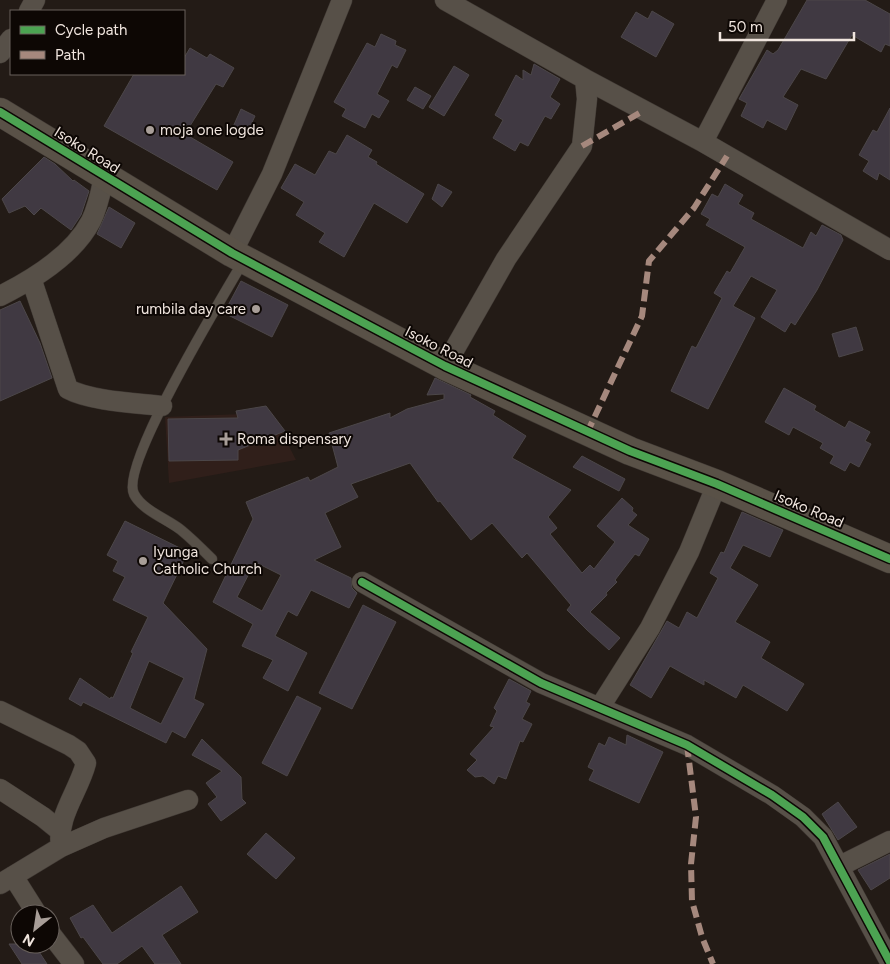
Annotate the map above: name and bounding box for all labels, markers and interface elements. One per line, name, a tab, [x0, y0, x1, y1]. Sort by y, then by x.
legend	[10, 10, 185, 75]
scale bar	[720, 10, 854, 42]
text: 50 m	[728, 18, 763, 36]
text: Cycle path	[55, 21, 127, 39]
text: Path	[55, 46, 85, 64]
place label: moja one logde	[160, 121, 264, 139]
street label: Isoko Road	[51, 123, 123, 177]
marker: moja one logde	[144, 124, 156, 136]
place label: rumbila day care	[136, 300, 246, 318]
marker: rumbila day care	[250, 303, 262, 315]
street label: Isoko Road	[402, 322, 476, 372]
place label: Roma dispensary	[237, 430, 352, 448]
marker: Roma dispensary	[219, 432, 233, 446]
street label: Isoko Road	[772, 486, 846, 532]
place label: Iyunga Catholic Church	[153, 543, 262, 578]
marker: Iyunga Catholic Church	[137, 555, 149, 567]
north arrow	[10, 904, 60, 954]
text: N	[20, 930, 38, 950]

